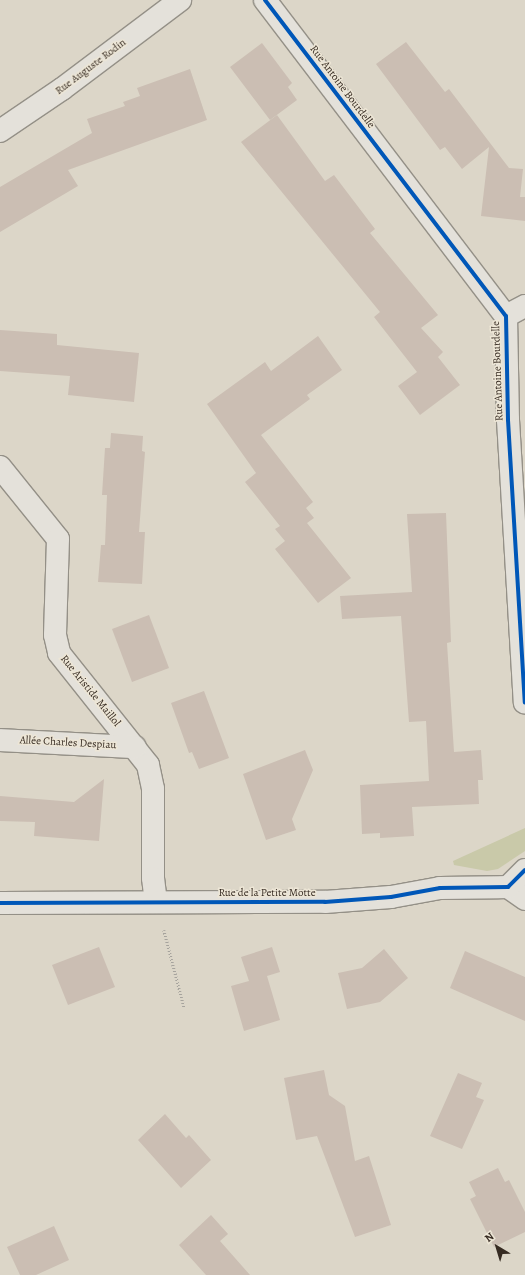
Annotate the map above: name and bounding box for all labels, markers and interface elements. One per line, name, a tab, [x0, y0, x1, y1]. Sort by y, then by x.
street label: Rue Auguste Rodin	[53, 36, 129, 98]
street label: Rue Antoine Bourdelle	[307, 43, 377, 131]
street label: Rue Antoine Bourdelle	[490, 321, 506, 421]
street label: Rue Aristide Maillol	[57, 653, 123, 729]
street label: Allée Charles Despiau	[19, 734, 117, 752]
street label: Rue de la Petite Motte	[218, 886, 316, 900]
north arrow	[477, 1227, 517, 1267]
text: N	[482, 1229, 497, 1246]

